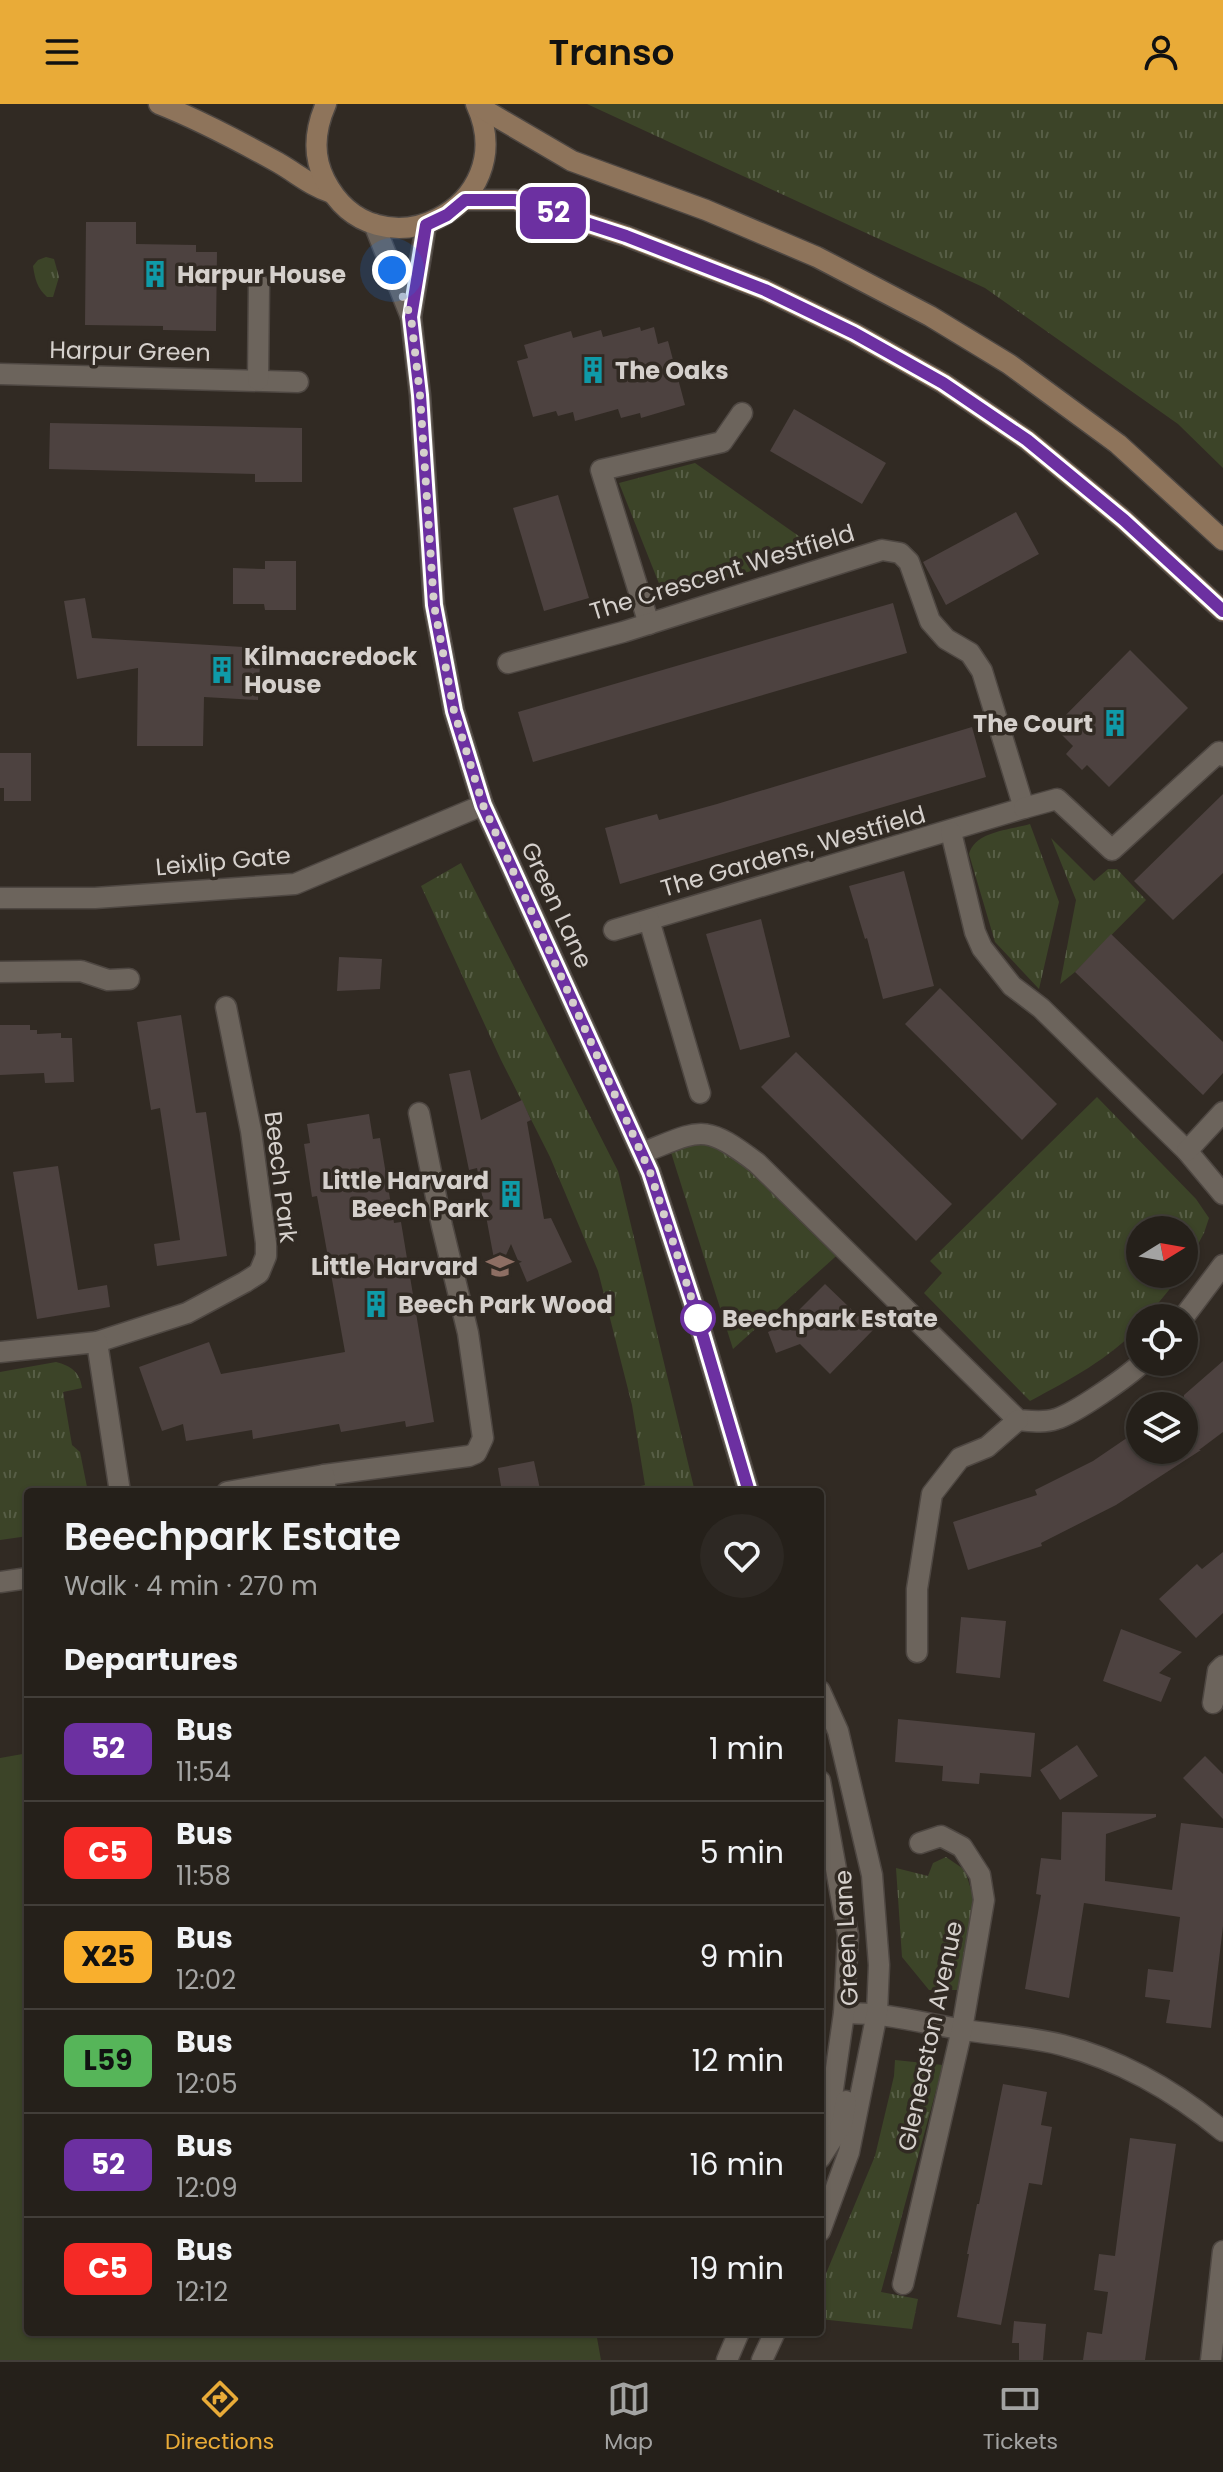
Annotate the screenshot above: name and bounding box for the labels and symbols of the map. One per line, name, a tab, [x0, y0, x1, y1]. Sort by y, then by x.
line badge: 52	[517, 187, 589, 239]
your location	[372, 250, 412, 290]
place label: Harpur House	[177, 258, 346, 291]
building icon: Harpur House	[140, 259, 170, 289]
street label: Harpur Green	[49, 333, 211, 369]
place label: The Oaks	[615, 354, 729, 387]
building icon: The Oaks	[578, 355, 608, 385]
street label: The Crescent Westfield	[586, 516, 858, 628]
place label: Kilmacredock House	[244, 640, 417, 701]
building icon: Kilmacredock House	[207, 655, 237, 685]
place label: The Court	[973, 707, 1093, 740]
building icon: The Court	[1100, 708, 1130, 738]
street label: The Gardens, Westfield	[657, 797, 929, 905]
street label: Green Lane	[513, 836, 601, 974]
street label: Leixlip Gate	[154, 839, 292, 883]
street label: Beech Park	[257, 1109, 306, 1245]
place label: Little Harvard Beech Park	[322, 1164, 489, 1225]
building icon: Little Harvard Beech Park	[496, 1179, 526, 1209]
north arrow	[1126, 1216, 1198, 1288]
place label: Little Harvard	[311, 1250, 478, 1283]
school or university icon: Little Harvard	[485, 1251, 515, 1281]
place label: Beech Park Wood	[398, 1288, 613, 1321]
building icon: Beech Park Wood	[361, 1289, 391, 1319]
marker: Beechpark Estate	[681, 1301, 715, 1335]
place label: Beechpark Estate	[722, 1302, 938, 1335]
street label: Green Lane	[826, 1869, 866, 2007]
street label: Gleneaston Avenue	[889, 1918, 971, 2154]

